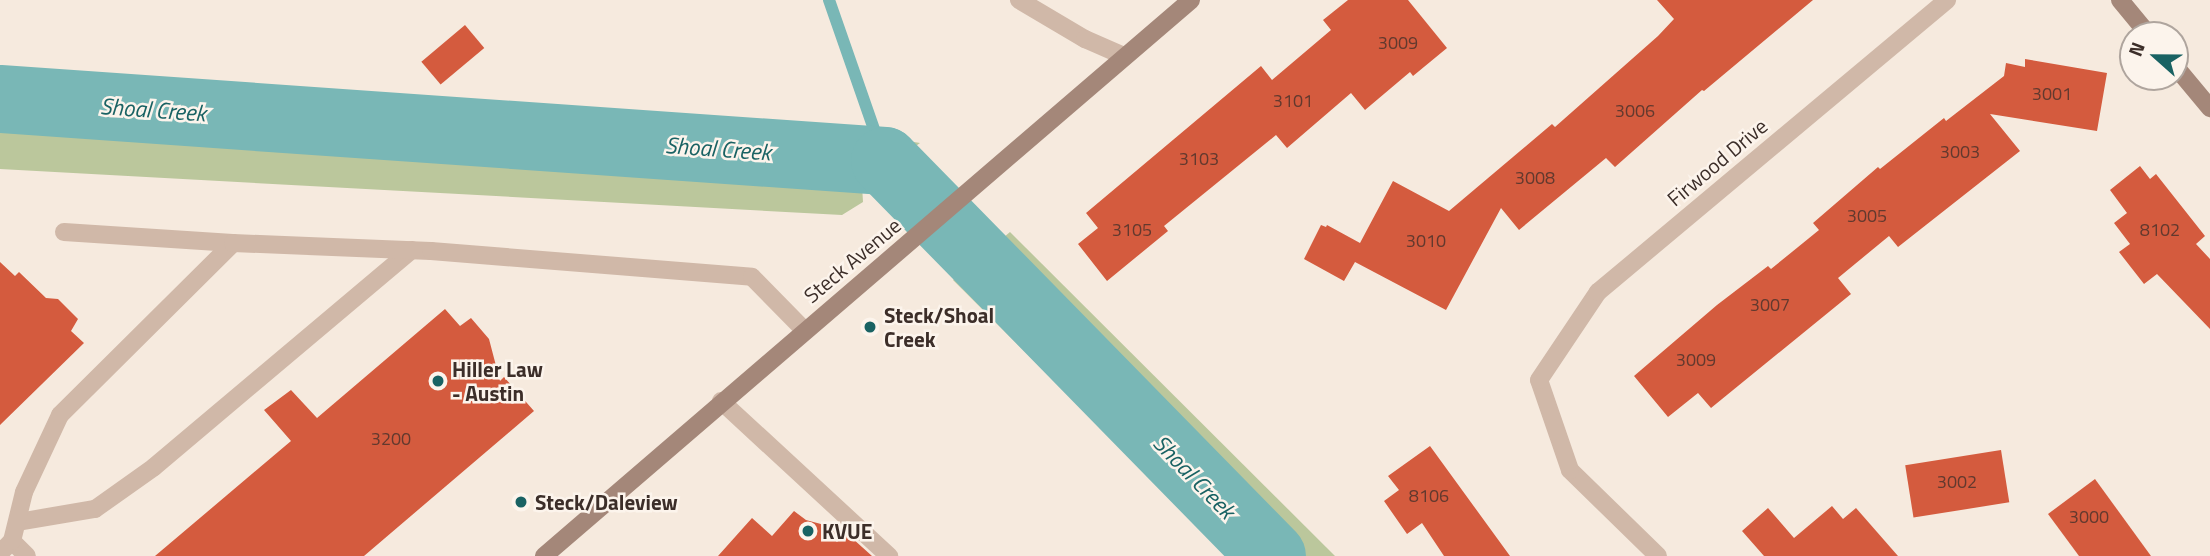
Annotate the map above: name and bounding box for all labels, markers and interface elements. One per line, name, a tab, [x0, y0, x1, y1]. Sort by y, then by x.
north arrow	[2119, 21, 2189, 91]
house number: 3009	[1378, 32, 1418, 54]
text: N	[2120, 38, 2152, 60]
house number: 3001	[2032, 83, 2072, 105]
house number: 3101	[1273, 90, 1313, 112]
water label: Shoal Creek	[99, 93, 207, 127]
house number: 3006	[1615, 100, 1655, 122]
street label: Firwood Drive	[1662, 113, 1772, 211]
water label: Shoal Creek	[664, 132, 772, 166]
house number: 3003	[1940, 141, 1980, 163]
house number: 3103	[1179, 148, 1219, 170]
house number: 3008	[1515, 167, 1555, 189]
house number: 3005	[1847, 205, 1887, 227]
street label: Steck Avenue	[798, 212, 906, 308]
house number: 3105	[1112, 219, 1152, 241]
house number: 8102	[2140, 219, 2180, 241]
house number: 3010	[1406, 230, 1446, 252]
house number: 3007	[1750, 294, 1790, 316]
place label: Steck/Shoal Creek	[884, 302, 994, 352]
marker: Steck/Shoal Creek	[862, 319, 878, 335]
house number: 3009	[1676, 349, 1716, 371]
place label: Hiller Law - Austin	[452, 356, 543, 406]
marker: Hiller Law - Austin	[430, 373, 446, 389]
house number: 3200	[371, 428, 411, 450]
water label: Shoal Creek	[1147, 429, 1241, 525]
house number: 3002	[1937, 471, 1977, 493]
house number: 8106	[1409, 485, 1449, 507]
place label: Steck/Daleview	[535, 489, 678, 515]
marker: Steck/Daleview	[513, 494, 529, 510]
house number: 3000	[2069, 506, 2109, 528]
place label: KVUE	[822, 518, 872, 544]
marker: KVUE	[800, 523, 816, 539]

